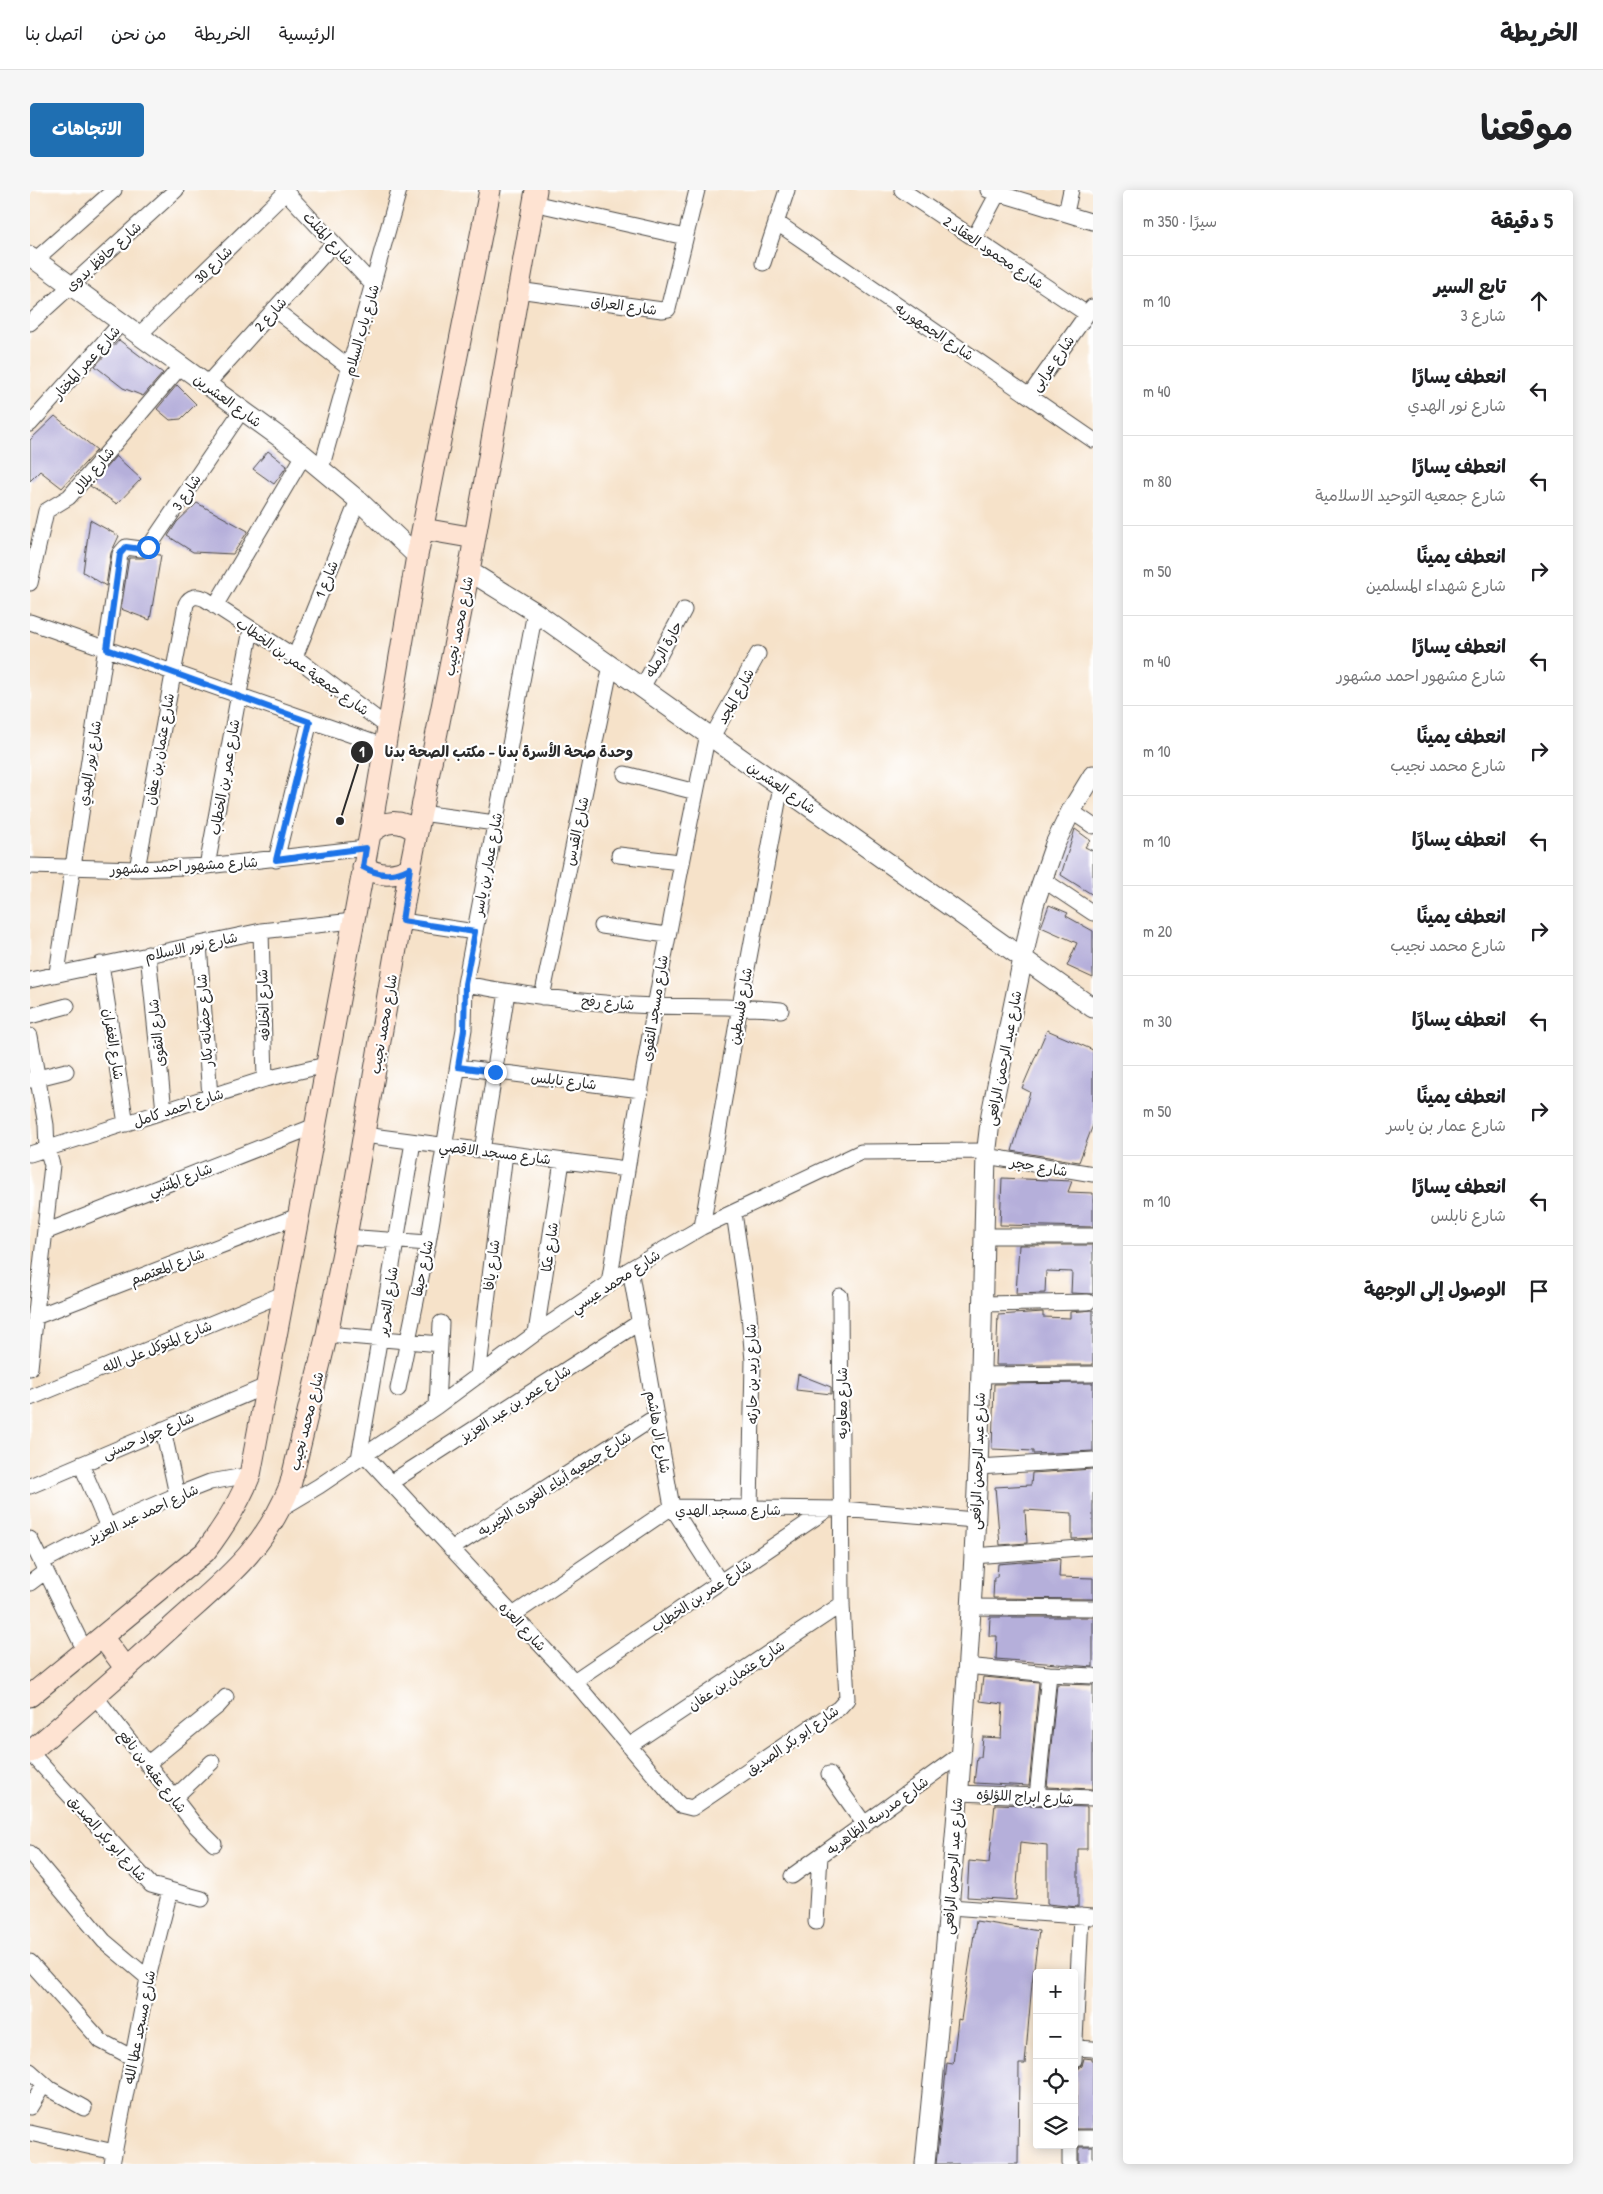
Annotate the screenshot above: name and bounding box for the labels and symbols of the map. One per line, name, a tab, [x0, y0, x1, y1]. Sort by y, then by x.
street label: شارع المثلث	[299, 207, 359, 270]
street label: شارع محمود العقاد 2	[940, 211, 1048, 293]
street label: شارع حافظ بدوى	[61, 217, 146, 296]
street label: شارع 30	[190, 241, 237, 288]
street label: شارع باب السلام	[339, 282, 385, 379]
street label: شارع العراق	[589, 291, 658, 320]
street label: شارع 2	[250, 293, 291, 336]
street label: شارع الجمهوريه	[891, 298, 978, 365]
street label: شارع عمر المختار	[47, 321, 125, 404]
street label: شارع عرابى	[1026, 331, 1079, 395]
street label: شارع العشرين	[190, 369, 266, 432]
street label: شارع بلال	[68, 443, 119, 498]
street label: شارع 3	[167, 470, 206, 514]
route start	[137, 536, 160, 559]
street label: شارع 1	[310, 558, 343, 601]
street label: شارع محمد نجيب	[439, 575, 478, 678]
street label: شارع جمعية عمر بن الخطاب	[232, 613, 373, 720]
street label: حارة الرمله	[640, 617, 686, 681]
street label: شارع المجد	[712, 665, 759, 728]
street label: شارع عثمان بن عفان	[140, 692, 179, 807]
street label: شارع عمر بن الخطاب	[204, 717, 245, 837]
street label: شارع نور الهدي	[73, 719, 107, 807]
callout: وحدة صحة الأسرة بدنا - مكتب الصحة بدنا	[350, 737, 643, 767]
text: 1	[359, 741, 365, 762]
text: وحدة صحة الأسرة بدنا - مكتب الصحة بدنا	[385, 741, 633, 762]
street label: شارع العشرين	[743, 756, 820, 818]
street label: شارع القدس	[559, 795, 594, 867]
street label: شارع عمار بن ياسر	[468, 811, 507, 918]
street label: شارع مشهور احمد مشهور	[109, 852, 258, 879]
street label: شارع نور الاسلام	[143, 927, 239, 967]
street label: شارع مسجد التقوى	[636, 953, 673, 1063]
street label: شارع فلسطين	[724, 966, 757, 1046]
street label: شارع الخلافه	[252, 969, 275, 1041]
street label: شارع حضانه بكار	[191, 973, 218, 1068]
street label: شارع محمد نجيب	[365, 973, 402, 1076]
street label: شارع عبد الرحمن الرافعى	[981, 989, 1026, 1128]
street label: شارع رفح	[581, 990, 635, 1015]
street label: شارع التقوى	[143, 998, 170, 1068]
street label: شارع الغفران	[98, 1007, 129, 1081]
route end	[484, 1061, 507, 1084]
street label: شارع نابلس	[530, 1067, 598, 1094]
street label: شارع احمد كامل	[130, 1083, 226, 1132]
street label: شارع مسجد الاقصي	[438, 1136, 552, 1172]
street label: شارع حجر	[1008, 1151, 1069, 1181]
street label: شارع المتنبي	[145, 1158, 216, 1204]
street label: شارع عكا	[536, 1221, 563, 1273]
street label: شارع حيفا	[407, 1238, 438, 1298]
street label: شارع يافا	[478, 1239, 505, 1292]
street label: شارع المعتصم	[127, 1243, 208, 1291]
street label: شارع محمد عيسي	[566, 1245, 666, 1320]
street label: شارع التحرير	[372, 1265, 403, 1338]
street label: شارع المتوكل على الله	[99, 1315, 215, 1378]
street label: شارع زيد بن حارثه	[741, 1324, 762, 1424]
street label: شارع عمر بن عبد العزيز	[455, 1360, 575, 1447]
street label: شارع معاويه	[832, 1367, 852, 1439]
street label: شارع محمد نجيب	[285, 1370, 328, 1473]
street label: شارع ال هاشم	[640, 1389, 676, 1475]
street label: شارع عبد الرحمن الرافعى	[965, 1392, 990, 1530]
street label: شارع جواد حسنى	[99, 1407, 197, 1464]
street label: شارع جمعيه أبناء الغورى الخيريه	[474, 1426, 635, 1541]
street label: شارع احمد عبد العزيز	[84, 1479, 202, 1548]
street label: شارع مسجد الهدي	[675, 1500, 781, 1521]
street label: شارع عمر بن الخطاب	[647, 1554, 756, 1637]
street label: شارع العزه	[494, 1597, 551, 1656]
street label: شارع عثمان بن عفان	[684, 1635, 789, 1715]
street label: شارع ابو بكر الصديق	[742, 1701, 843, 1780]
street label: شارع عقبه بن نافع	[113, 1726, 191, 1818]
street label: شارع مدرسه الظاهريه	[822, 1771, 933, 1859]
street label: شارع ابراج اللؤلؤه	[976, 1784, 1074, 1809]
street label: شارع ابو بكر الصديق	[64, 1791, 152, 1886]
street label: شارع عبد الرحمن الرافعى	[938, 1797, 967, 1935]
street label: شارع مسجد عطا الله	[119, 1968, 160, 2086]

